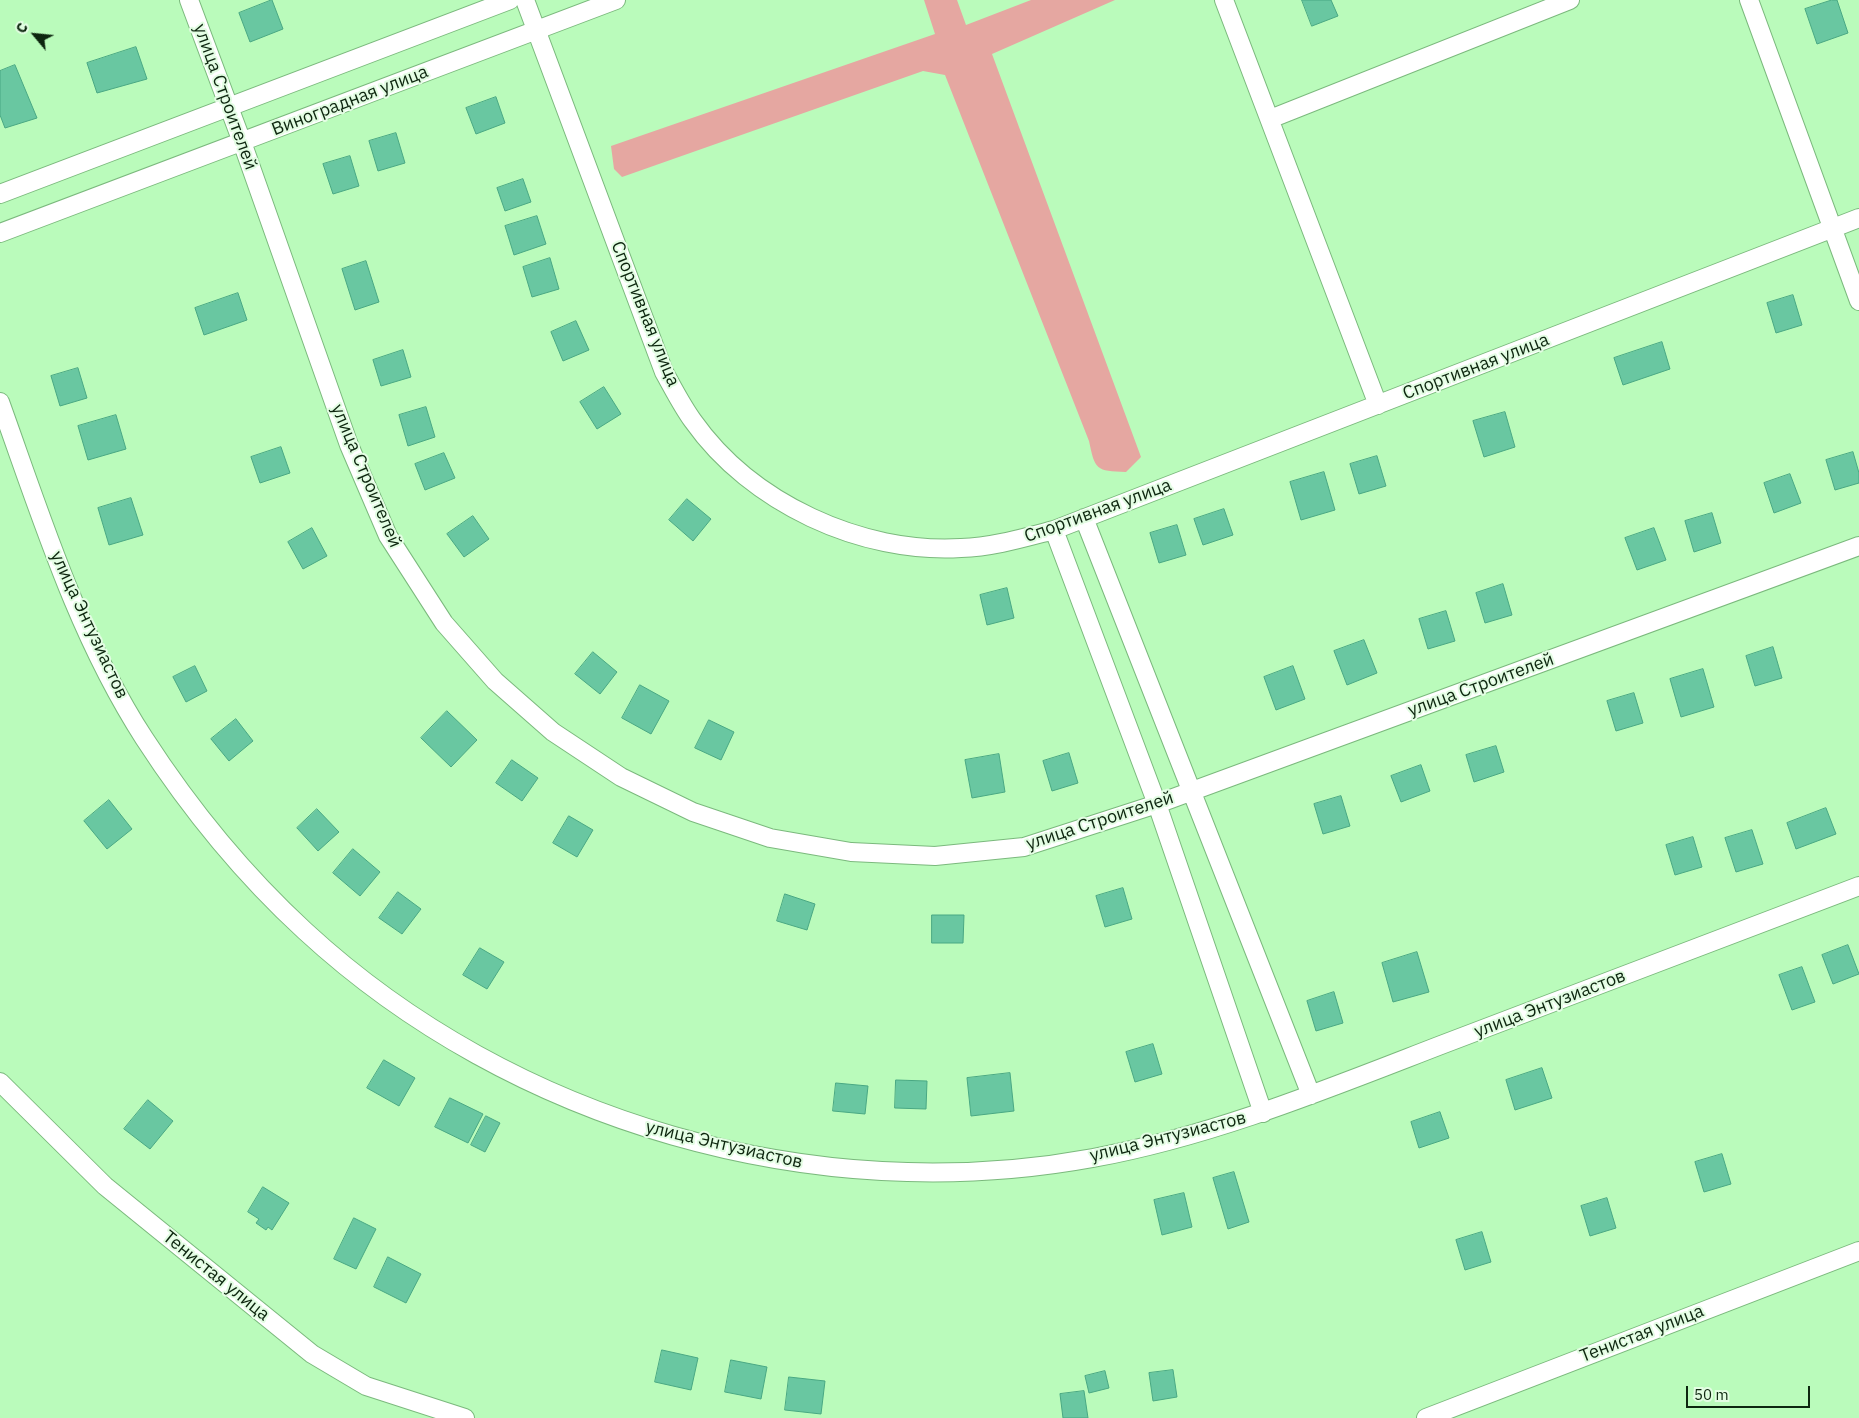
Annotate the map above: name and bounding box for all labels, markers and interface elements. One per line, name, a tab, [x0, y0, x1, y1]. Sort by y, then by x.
north arrow	[10, 10, 60, 60]
text: С	[12, 20, 32, 36]
street label: улица Строителей	[189, 21, 261, 173]
street label: Виноградная улица	[269, 61, 431, 141]
street label: Спортивная улица	[606, 238, 684, 390]
street label: Спортивная улица	[1400, 329, 1552, 405]
street label: улица Строителей	[326, 401, 406, 551]
street label: Спортивная улица	[1022, 474, 1174, 548]
street label: улица Энтузиастов	[45, 548, 133, 702]
street label: улица Строителей	[1405, 649, 1557, 721]
street label: улица Строителей	[1024, 787, 1176, 855]
street label: улица Энтузиастов	[1471, 965, 1629, 1043]
street label: улица Энтузиастов	[1088, 1107, 1248, 1167]
street label: улица Энтузиастов	[643, 1116, 805, 1174]
street label: Тенистая улица	[158, 1226, 274, 1326]
street label: Тенистая улица	[1577, 1300, 1707, 1368]
scale bar	[1689, 1376, 1813, 1408]
text: 50 m	[1694, 1385, 1729, 1404]

